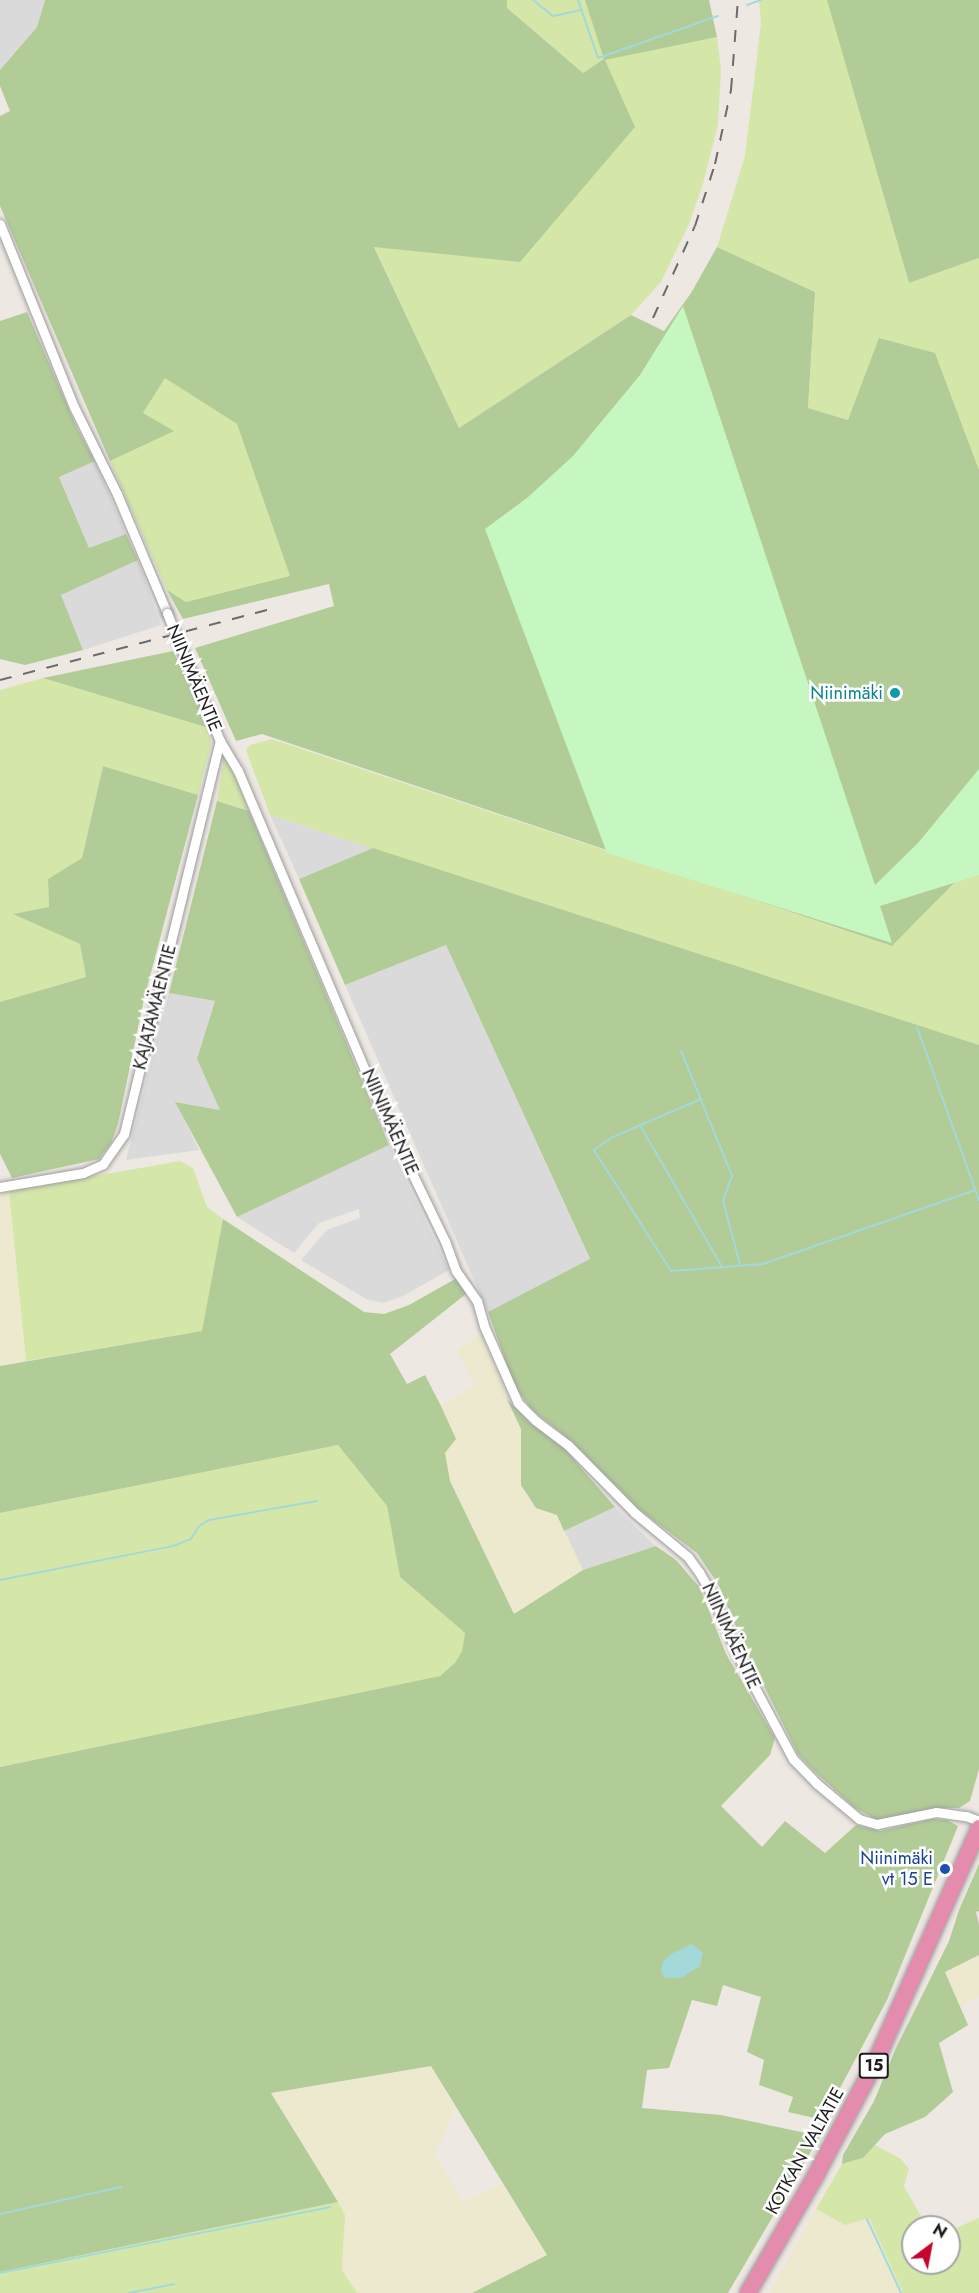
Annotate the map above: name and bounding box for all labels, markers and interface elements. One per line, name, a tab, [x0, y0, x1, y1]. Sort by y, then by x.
street label: NIINIMÄENTIE	[162, 621, 226, 735]
place label: Niinimäki	[810, 682, 883, 704]
marker: Niinimäki	[888, 686, 902, 700]
street label: KAJATAMÄENTIE	[129, 942, 181, 1072]
street label: NIINIMÄENTIE	[357, 1065, 423, 1179]
street label: NIINIMÄENTIE	[697, 1580, 765, 1692]
place label: Niinimäki vt 15 E	[860, 1848, 933, 1890]
marker: Niinimäki vt 15 E	[938, 1862, 952, 1876]
road number: 15	[858, 2053, 890, 2079]
street label: KOTKAN VALTATIE	[761, 2084, 849, 2218]
north arrow	[901, 2215, 961, 2275]
text: N	[928, 2218, 951, 2244]

